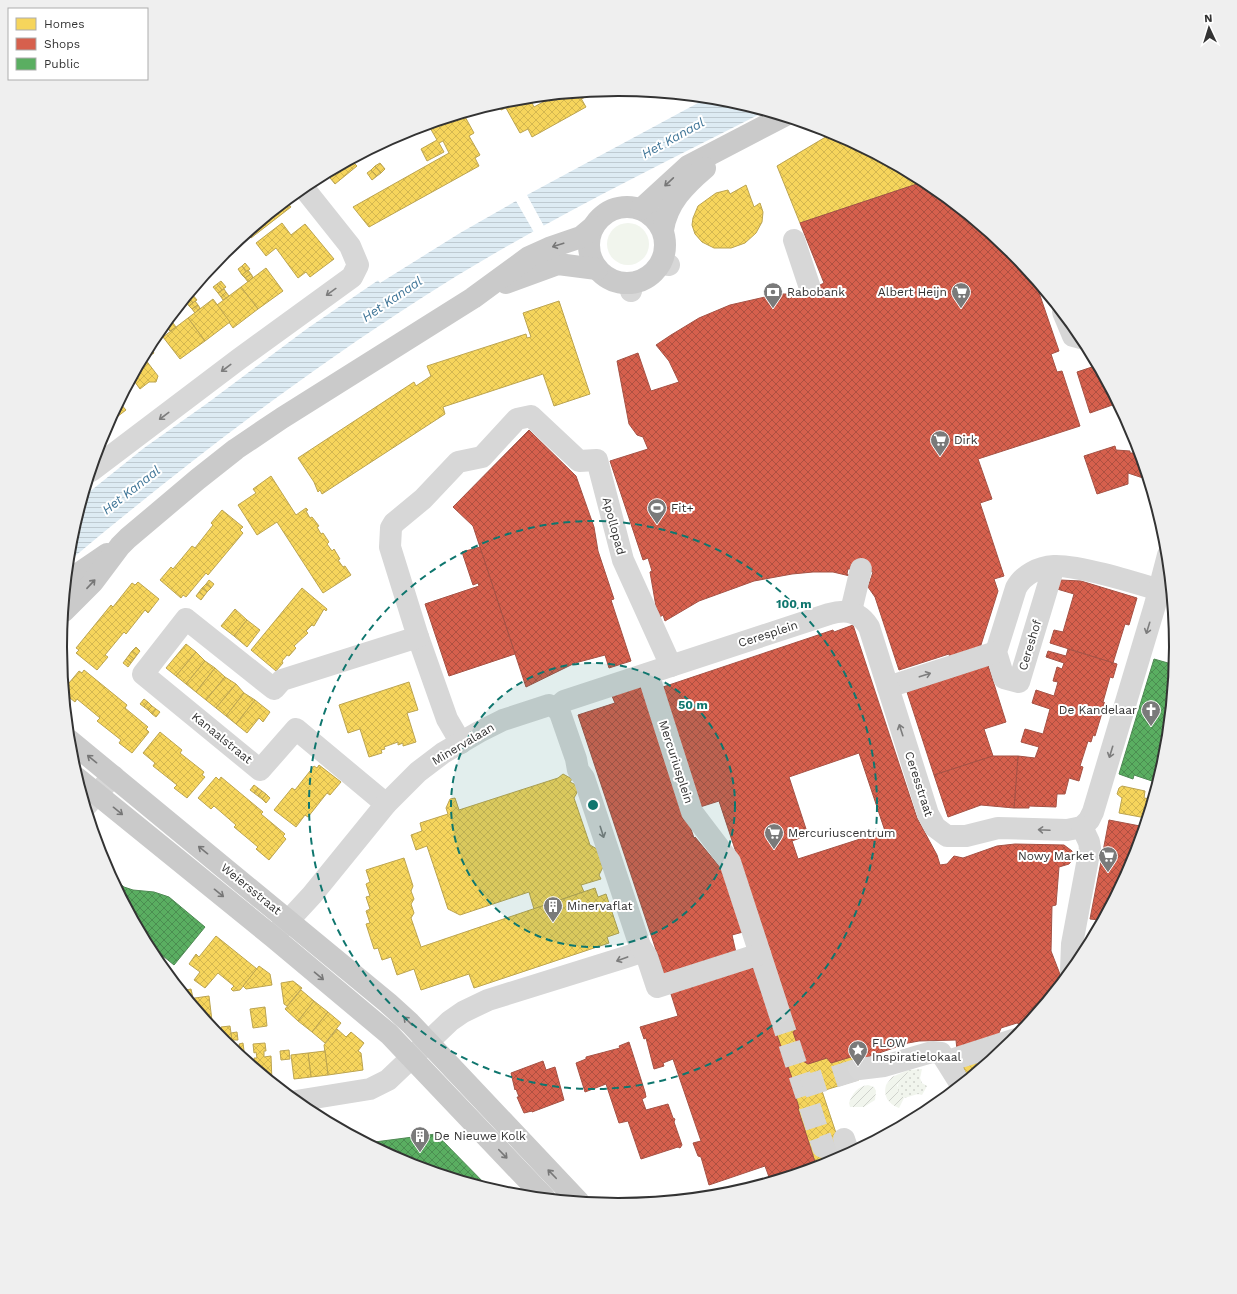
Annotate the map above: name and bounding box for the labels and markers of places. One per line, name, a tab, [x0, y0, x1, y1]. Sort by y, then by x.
bank icon: Rabobank	[762, 281, 784, 309]
supermarket icon: Albert Heijn	[950, 281, 972, 309]
place label: Rabobank	[787, 285, 845, 299]
place label: Albert Heijn	[878, 285, 947, 299]
supermarket icon: Dirk	[929, 429, 951, 457]
place label: Dirk	[954, 433, 978, 447]
sports icon: Fit+	[646, 497, 668, 525]
place label: Fit+	[671, 501, 694, 515]
church icon: De Kandelaar	[1140, 699, 1162, 727]
place label: De Kandelaar	[1059, 703, 1137, 717]
centre of rings	[586, 798, 600, 812]
supermarket icon: Mercuriuscentrum	[763, 822, 785, 850]
place label: Mercuriuscentrum	[788, 826, 895, 840]
supermarket icon: Nowy Market	[1097, 845, 1119, 873]
place label: Nowy Market	[1018, 849, 1094, 863]
building icon: Minervaflat	[542, 895, 564, 923]
place label: Minervaflat	[567, 899, 632, 913]
place label: FLOW Inspiratielokaal	[872, 1036, 962, 1064]
place icon: FLOW Inspiratielokaal	[847, 1039, 869, 1067]
building icon: De Nieuwe Kolk	[409, 1125, 431, 1153]
place label: De Nieuwe Kolk	[434, 1129, 526, 1143]

